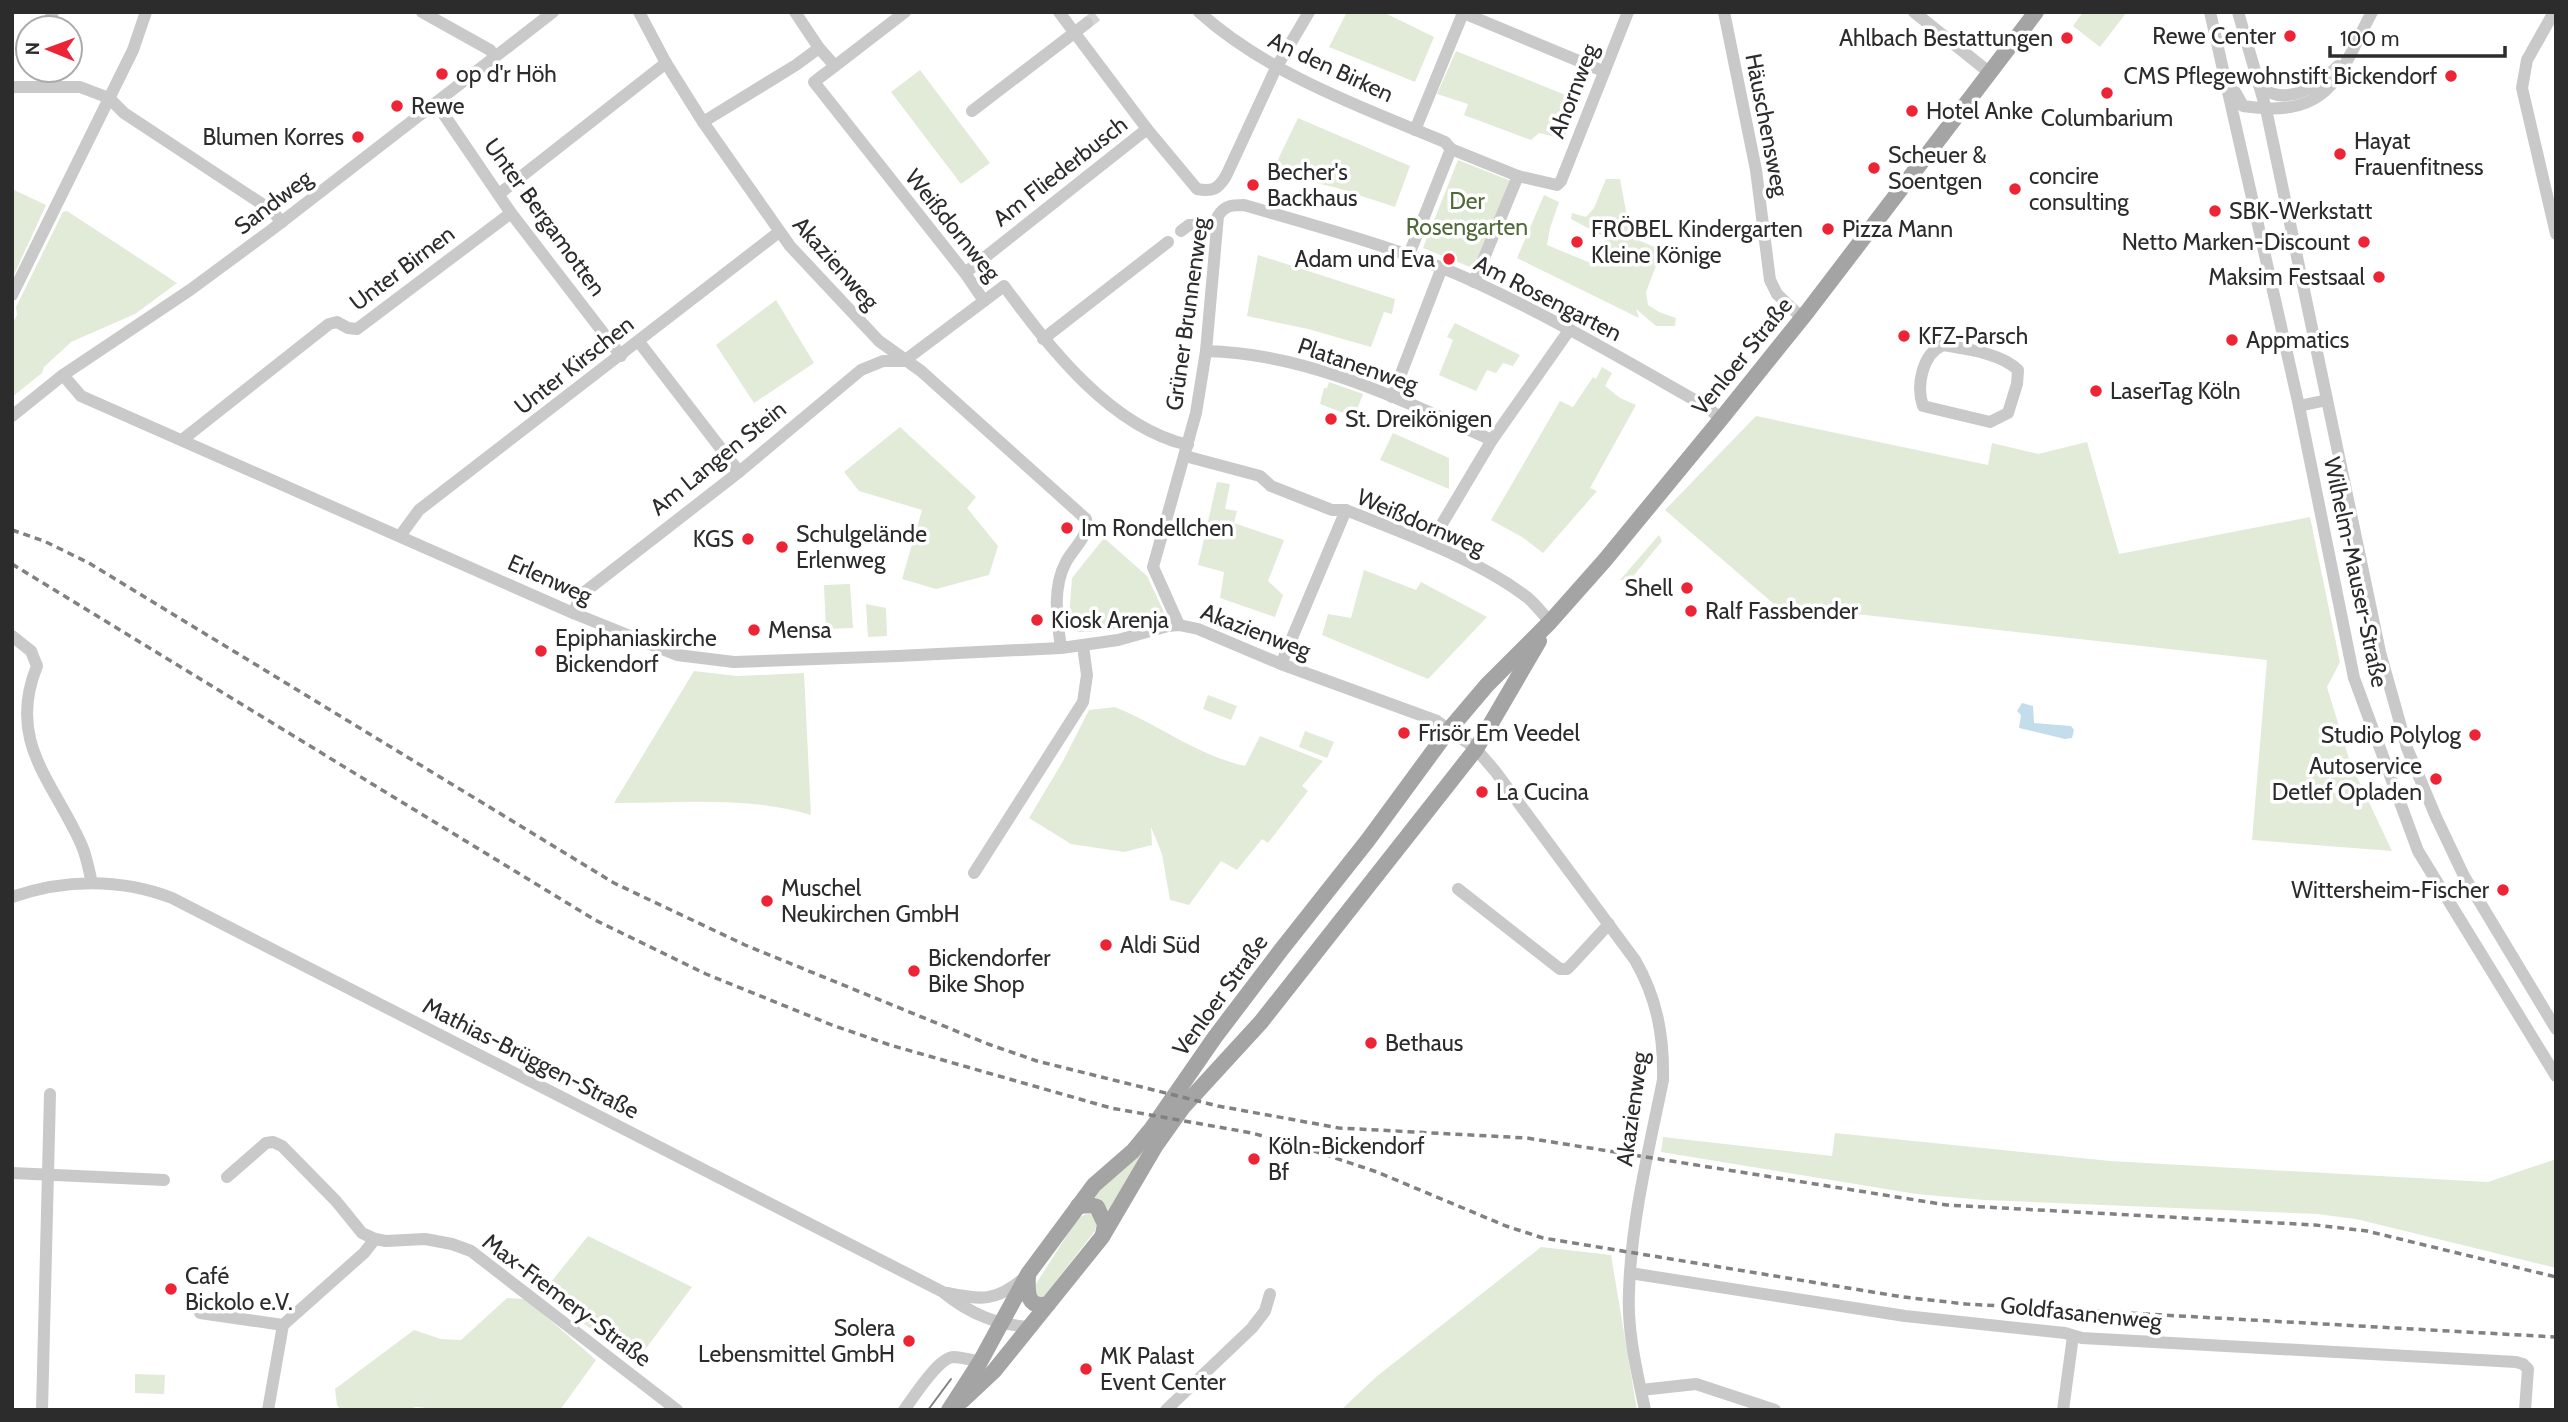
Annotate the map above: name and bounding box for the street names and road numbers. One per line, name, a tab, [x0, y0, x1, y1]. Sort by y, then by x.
street label: An den Birken	[1264, 26, 1398, 108]
street label: Ahornweg	[1542, 39, 1604, 142]
street label: Häuschensweg	[1739, 51, 1795, 200]
street label: Am Fliederbusch	[987, 110, 1133, 232]
street label: Unter Bergamotten	[478, 132, 612, 302]
street label: Sandweg	[229, 163, 318, 240]
street label: Weißdornweg	[899, 163, 1007, 287]
street label: Akazienweg	[787, 211, 885, 316]
street label: Grüner Brunnenweg	[1160, 215, 1214, 412]
street label: Unter Birnen	[344, 219, 460, 317]
street label: Am Rosengarten	[1470, 249, 1626, 347]
street label: Venloer Straße	[1686, 291, 1798, 421]
street label: Unter Kirschen	[509, 310, 639, 420]
street label: Platanenweg	[1294, 331, 1422, 399]
street label: Am Langen Stein	[645, 395, 791, 521]
street label: Wilhelm-Mauser-Straße	[2318, 454, 2394, 690]
street label: Weißdornweg	[1353, 483, 1490, 562]
street label: Erlenweg	[503, 548, 597, 610]
street label: Akazienweg	[1197, 597, 1315, 665]
street label: Venloer Straße	[1167, 929, 1274, 1061]
street label: Mathias-Brüggen-Straße	[418, 991, 644, 1125]
street label: Akazienweg	[1610, 1049, 1654, 1168]
street label: Max-Fremery-Straße	[477, 1227, 657, 1373]
street label: Goldfasanenweg	[1999, 1291, 2164, 1335]

